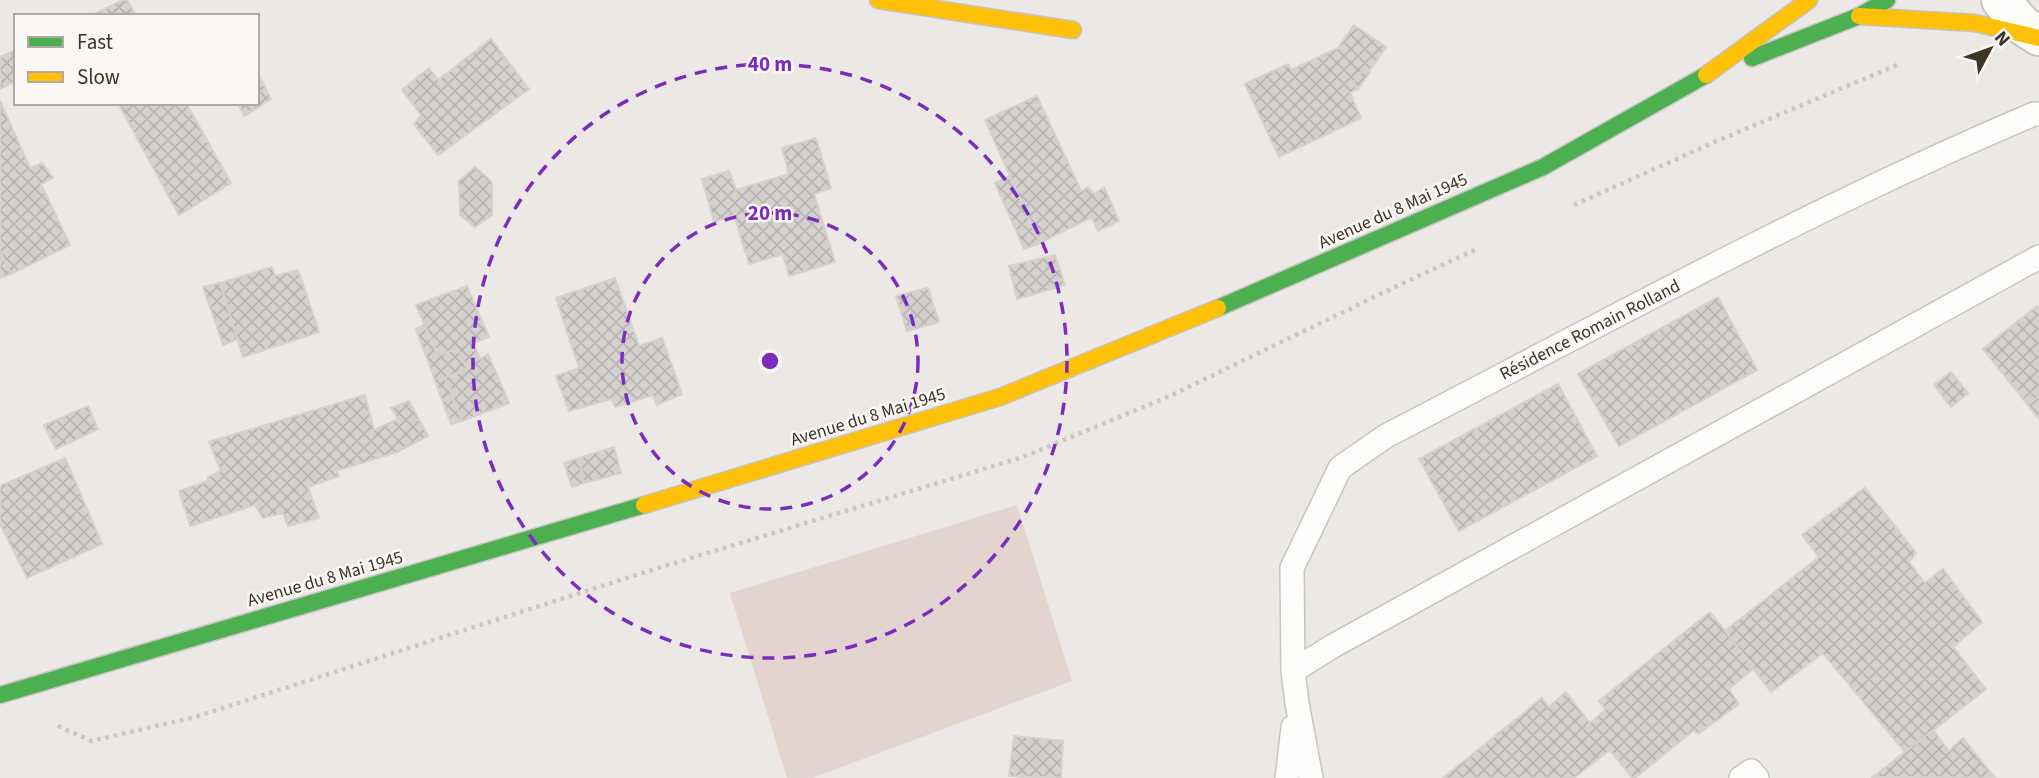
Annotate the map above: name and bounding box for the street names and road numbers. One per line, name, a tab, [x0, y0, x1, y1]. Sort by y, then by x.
street label: Avenue du 8 Mai 1945	[1314, 167, 1472, 255]
street label: Résidence Romain Rolland	[1495, 274, 1685, 386]
street label: Avenue du 8 Mai 1945	[787, 382, 949, 452]
street label: Avenue du 8 Mai 1945	[244, 545, 406, 613]

